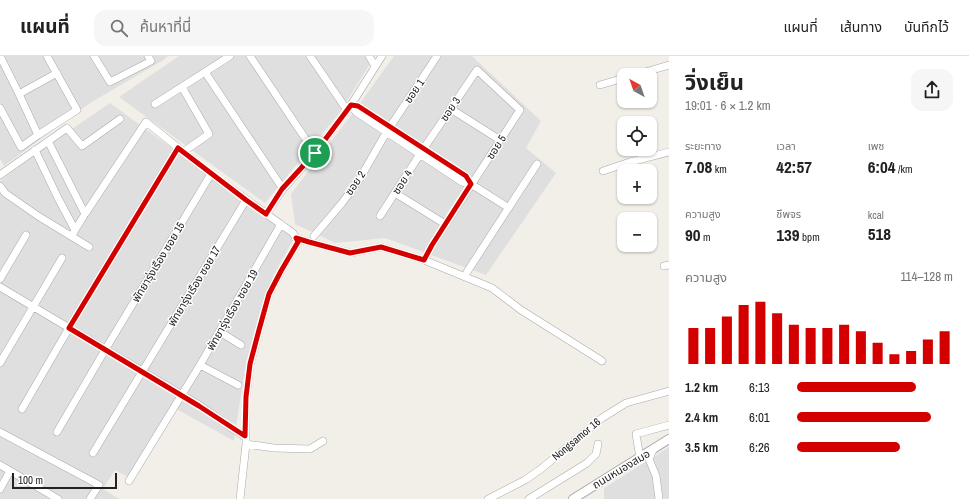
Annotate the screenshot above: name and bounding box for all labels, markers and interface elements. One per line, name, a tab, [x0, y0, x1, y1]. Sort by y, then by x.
search box	[94, 10, 374, 46]
text: แผนที่	[20, 13, 70, 39]
text: ค้นหาที่นี่	[140, 16, 191, 37]
icon: search	[108, 17, 130, 39]
text: แผนที่	[784, 18, 818, 36]
text: เส้นทาง	[840, 18, 882, 36]
text: บันทึกไว้	[904, 18, 949, 36]
text: วิ่งเย็น	[685, 67, 744, 97]
north arrow	[617, 68, 657, 108]
map controls	[617, 68, 657, 252]
button: share	[911, 69, 953, 111]
street label: ซอย 1	[401, 76, 427, 106]
street label: ซอย 3	[437, 94, 463, 124]
text: 19:01 · 6 × 1.2 km	[685, 97, 771, 114]
button: locate	[617, 116, 657, 156]
street label: ซอย 5	[483, 132, 509, 162]
pin	[298, 136, 332, 170]
text: ระยะทาง	[685, 139, 721, 153]
text: เวลา	[776, 139, 796, 153]
text: เพซ	[868, 139, 884, 153]
icon: arrive	[304, 142, 326, 164]
text: 7.08	[685, 155, 712, 178]
text: 42:57	[776, 155, 812, 178]
text: 6:04	[868, 155, 896, 178]
text: km	[712, 162, 727, 176]
text: /km	[896, 162, 913, 176]
button: +	[617, 164, 657, 204]
street label: ซอย 4	[389, 167, 415, 197]
street label: ซอย 2	[342, 168, 368, 198]
text: ความสูง	[685, 207, 721, 221]
text: ชีพจร	[776, 207, 801, 221]
text: kcal	[868, 208, 884, 222]
button: −	[617, 212, 657, 252]
street label: พัทยารุ่งเรือง ซอย 15	[128, 219, 188, 305]
text: 518	[868, 222, 891, 245]
text: 90	[685, 223, 701, 246]
text: 139	[776, 223, 800, 246]
text: m	[701, 230, 711, 244]
text: bpm	[800, 230, 820, 244]
street label: พัทยารุ่งเรือง ซอย 17	[164, 243, 224, 329]
street label: พัทยารุ่งเรือง ซอย 19	[203, 267, 261, 353]
text: 114–128 m	[900, 268, 953, 285]
text: ความสูง	[685, 269, 727, 286]
text: 1.2 km	[685, 379, 718, 396]
text: 6:13	[749, 379, 770, 396]
text: 2.4 km	[685, 409, 718, 426]
text: 6:01	[749, 409, 770, 426]
street label: Nongsamor 16	[549, 415, 603, 463]
text: 3.5 km	[685, 439, 718, 456]
text: 6:26	[749, 439, 770, 456]
street label: ถนนหนองสมอ	[590, 446, 652, 492]
scale bar	[12, 471, 117, 490]
text: 100 m	[18, 473, 43, 487]

